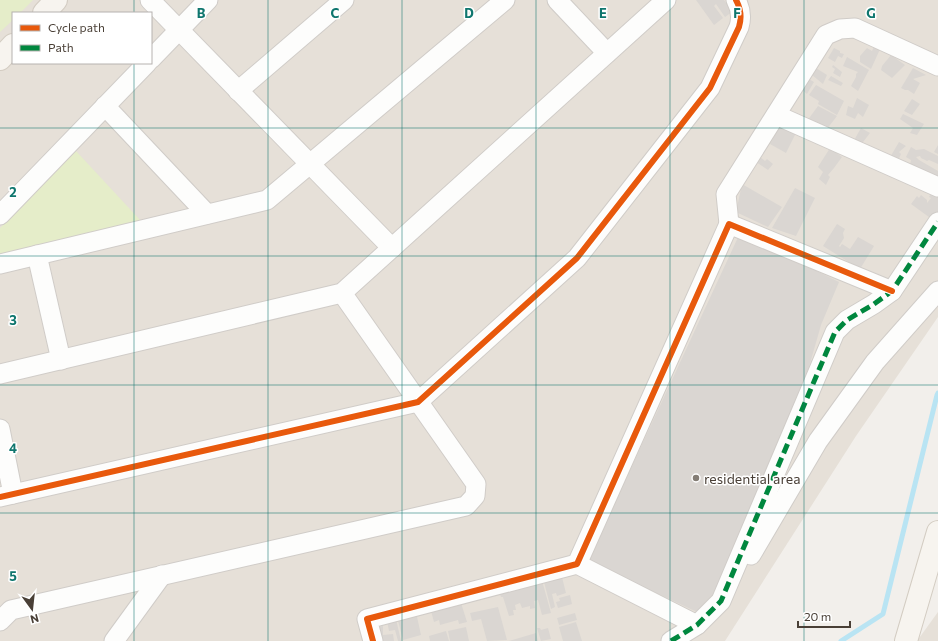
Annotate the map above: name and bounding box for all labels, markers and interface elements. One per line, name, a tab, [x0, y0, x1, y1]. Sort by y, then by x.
text: B	[197, 5, 206, 21]
text: C	[331, 5, 340, 21]
text: D	[464, 5, 474, 21]
text: E	[599, 5, 607, 21]
text: F	[733, 5, 741, 21]
text: G	[866, 5, 876, 21]
legend	[12, 12, 152, 64]
text: Cycle path	[48, 20, 105, 34]
text: Path	[48, 40, 74, 54]
text: 2	[9, 184, 17, 200]
text: 3	[9, 312, 17, 328]
text: 4	[9, 440, 17, 456]
place label: residential area	[704, 470, 800, 487]
marker: residential area	[691, 473, 701, 483]
text: 5	[9, 568, 17, 584]
north arrow	[12, 589, 52, 629]
scale bar	[798, 603, 850, 629]
text: 20 m	[804, 609, 831, 623]
text: N	[29, 612, 40, 626]

